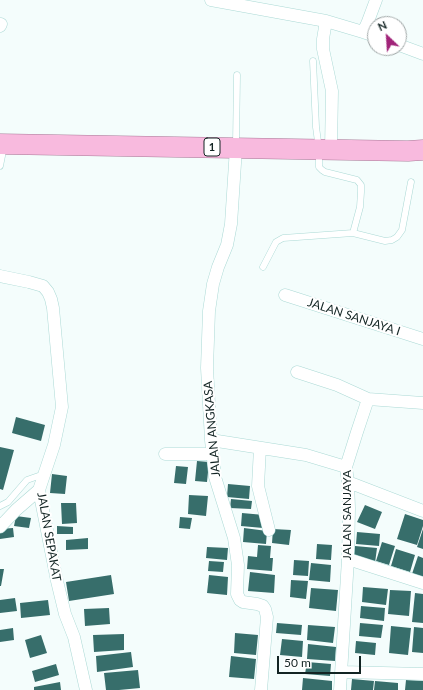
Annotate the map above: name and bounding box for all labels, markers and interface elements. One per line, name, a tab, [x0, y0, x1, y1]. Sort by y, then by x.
north arrow	[367, 16, 407, 56]
text: N	[376, 18, 389, 33]
road number: 1	[204, 138, 220, 156]
street label: JALAN SANJAYA I	[306, 295, 402, 339]
street label: JALAN ANGKASA	[201, 380, 223, 478]
street label: JALAN SANJAYA	[340, 470, 354, 560]
street label: JALAN SEPAKAT	[34, 491, 64, 583]
scale bar	[279, 648, 363, 674]
text: 50 m	[284, 655, 311, 670]

